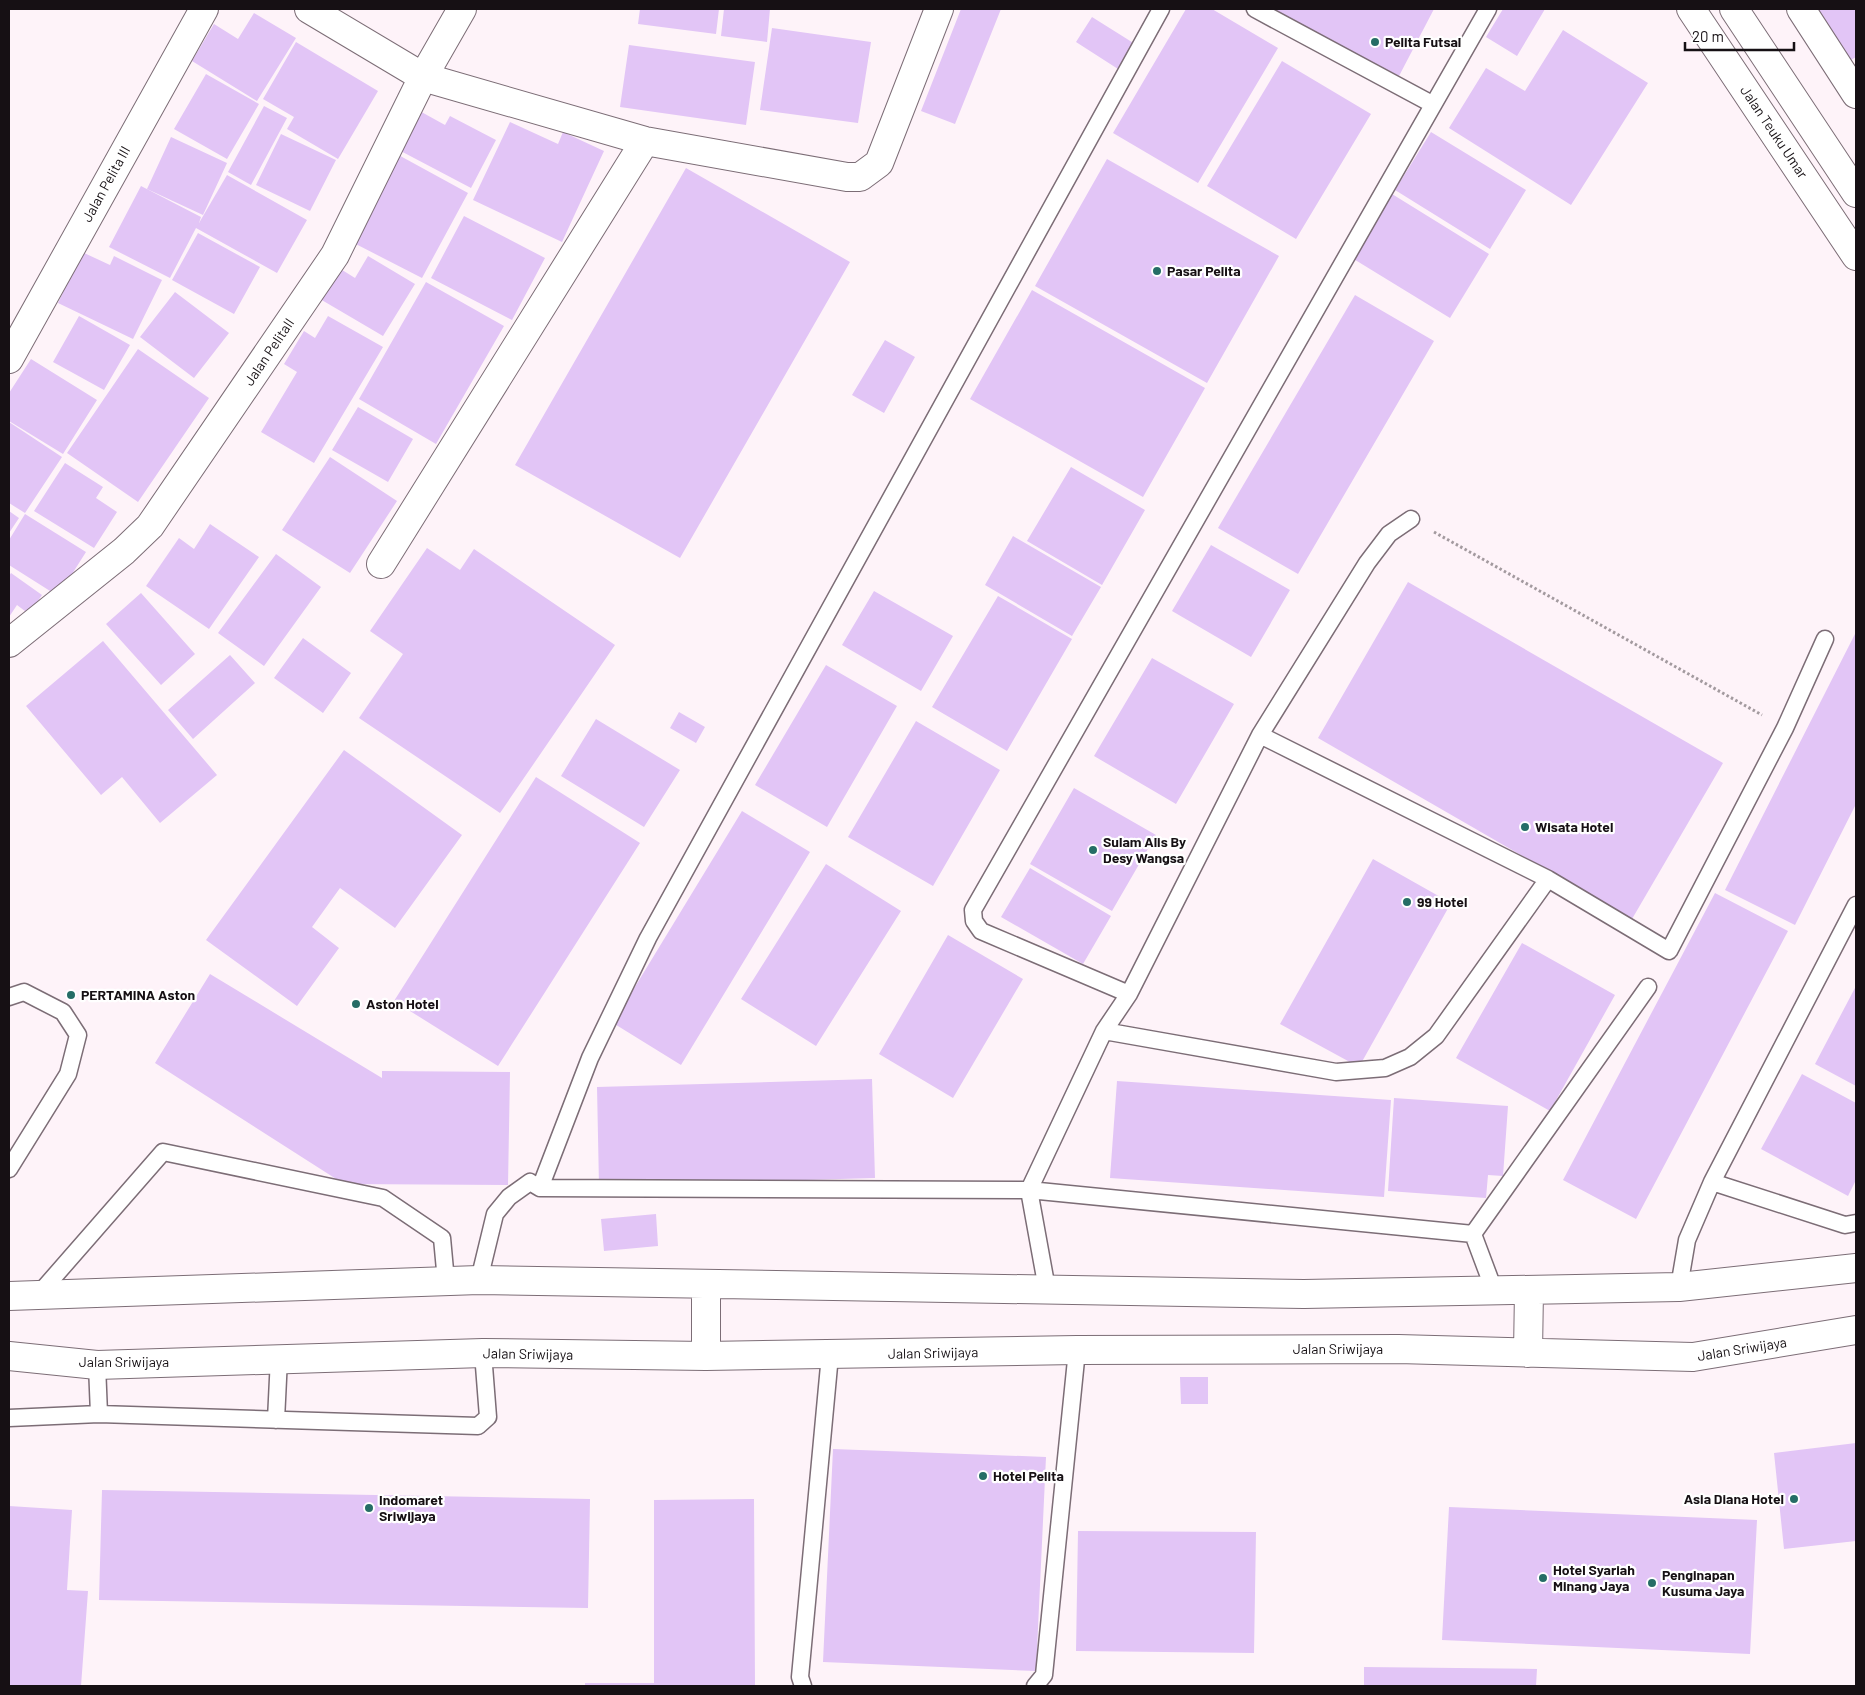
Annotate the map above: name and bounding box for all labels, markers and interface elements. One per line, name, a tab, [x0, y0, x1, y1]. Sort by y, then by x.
scale bar	[1685, 20, 1794, 52]
text: 20 m	[1692, 27, 1724, 45]
place label: Pelita Futsal	[1385, 33, 1461, 50]
marker: Pelita Futsal	[1369, 36, 1381, 48]
street label: Jalan Teuku Umar	[1737, 82, 1812, 181]
street label: Jalan Pelita III	[78, 143, 133, 225]
place label: Pasar Pelita	[1167, 262, 1241, 279]
marker: Pasar Pelita	[1151, 265, 1163, 277]
street label: Jalan PelitaII	[240, 315, 297, 389]
place label: Wisata Hotel	[1535, 818, 1613, 835]
marker: Wisata Hotel	[1519, 821, 1531, 833]
place label: Sulam Alis By Desy Wangsa	[1103, 833, 1186, 866]
marker: Sulam Alis By Desy Wangsa	[1087, 844, 1099, 856]
place label: 99 Hotel	[1417, 893, 1467, 910]
marker: 99 Hotel	[1401, 896, 1413, 908]
place label: PERTAMINA Aston	[81, 986, 195, 1003]
marker: PERTAMINA Aston	[65, 989, 77, 1001]
place label: Aston Hotel	[366, 995, 439, 1012]
marker: Aston Hotel	[350, 998, 362, 1010]
street label: Jalan Sriwijaya	[1696, 1333, 1788, 1364]
street label: Jalan Sriwijaya	[1293, 1340, 1383, 1357]
street label: Jalan Sriwijaya	[888, 1343, 978, 1362]
street label: Jalan Sriwijaya	[483, 1344, 573, 1363]
street label: Jalan Sriwijaya	[79, 1353, 169, 1370]
place label: Hotel Pelita	[993, 1467, 1064, 1484]
marker: Hotel Pelita	[977, 1470, 989, 1482]
place label: Asia Diana Hotel	[1684, 1490, 1784, 1507]
place label: Indomaret Sriwijaya	[379, 1491, 443, 1524]
marker: Asia Diana Hotel	[1788, 1493, 1800, 1505]
marker: Indomaret Sriwijaya	[363, 1502, 375, 1514]
place label: Hotel Syariah Minang Jaya	[1553, 1561, 1635, 1594]
place label: Penginapan Kusuma Jaya	[1662, 1566, 1744, 1599]
marker: Hotel Syariah Minang Jaya	[1537, 1572, 1549, 1584]
marker: Penginapan Kusuma Jaya	[1646, 1577, 1658, 1589]

